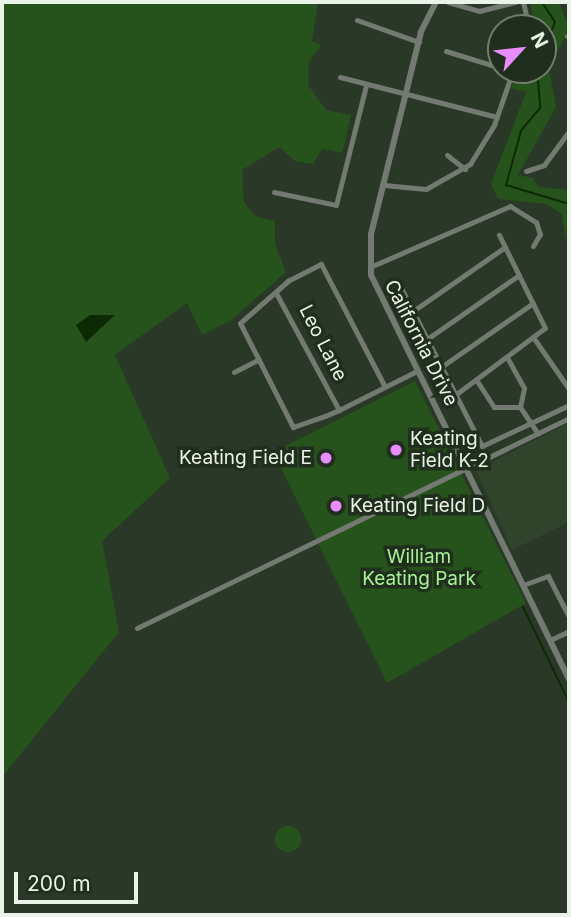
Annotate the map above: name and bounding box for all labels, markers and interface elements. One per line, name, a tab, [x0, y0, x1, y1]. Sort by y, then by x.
north arrow	[487, 14, 557, 84]
text: N	[526, 28, 553, 52]
street label: California Drive	[380, 276, 462, 410]
street label: Leo Lane	[294, 301, 352, 385]
place label: Keating Field K-2	[410, 428, 489, 472]
marker: Keating Field K-2	[388, 442, 404, 458]
place label: Keating Field E	[179, 447, 312, 469]
marker: Keating Field E	[318, 450, 334, 466]
place label: Keating Field D	[350, 495, 485, 517]
marker: Keating Field D	[328, 498, 344, 514]
park label: William Keating Park	[362, 546, 476, 590]
scale bar	[18, 858, 142, 902]
text: 200 m	[27, 871, 91, 896]

